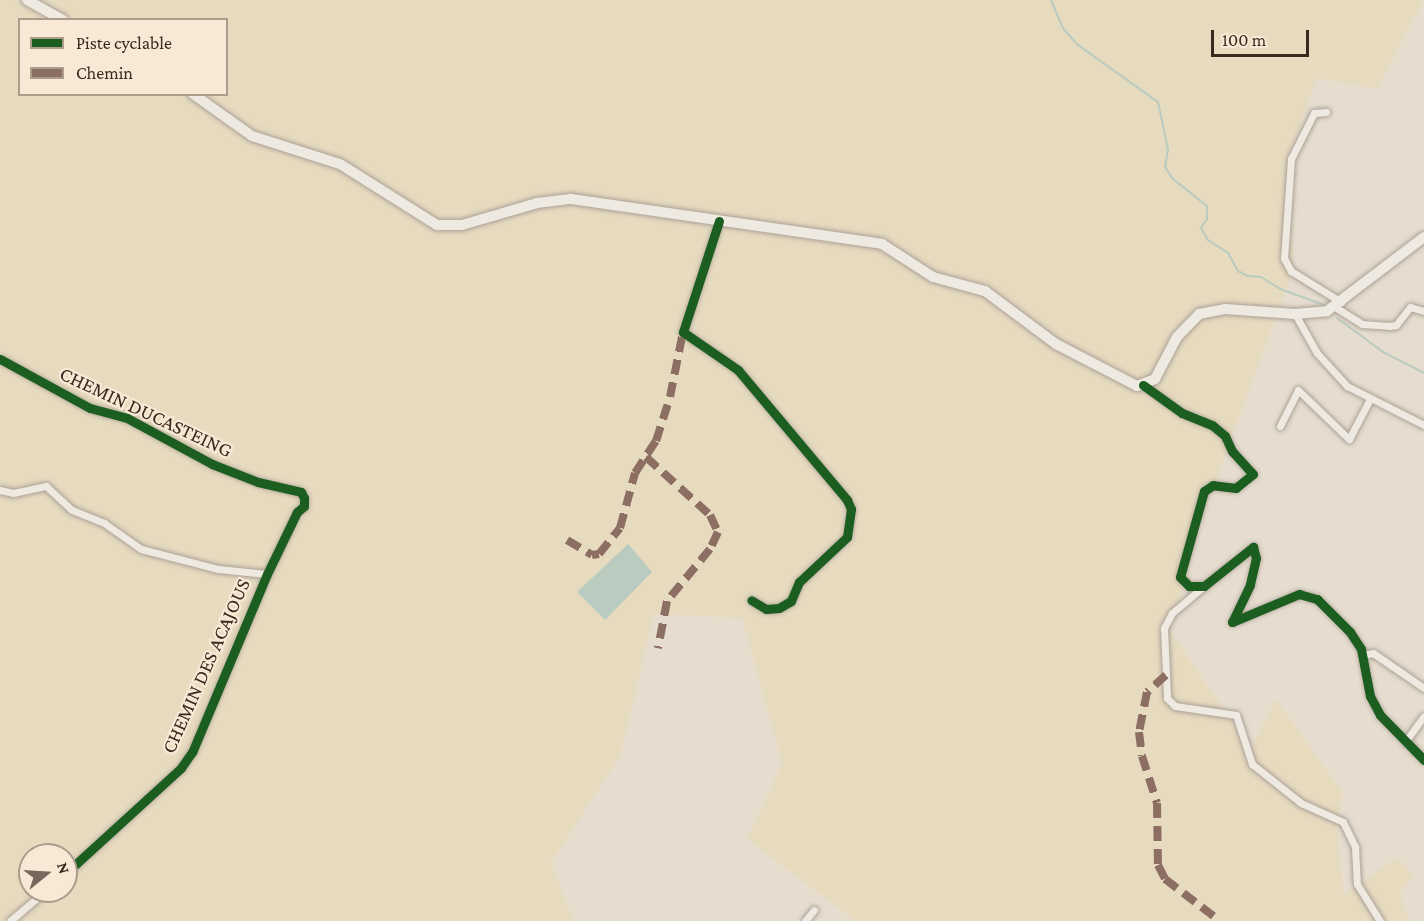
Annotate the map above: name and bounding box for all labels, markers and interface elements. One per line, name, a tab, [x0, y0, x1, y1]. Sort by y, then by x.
legend	[18, 18, 228, 96]
scale bar	[1214, 18, 1312, 56]
text: 100 m	[1222, 30, 1266, 50]
text: Piste cyclable	[76, 33, 172, 53]
text: Chemin	[76, 63, 133, 83]
street label: CHEMIN DUCASTEING	[56, 362, 236, 462]
street label: CHEMIN DES ACAJOUS	[157, 575, 255, 757]
north arrow	[18, 843, 78, 903]
text: N	[54, 860, 73, 876]

